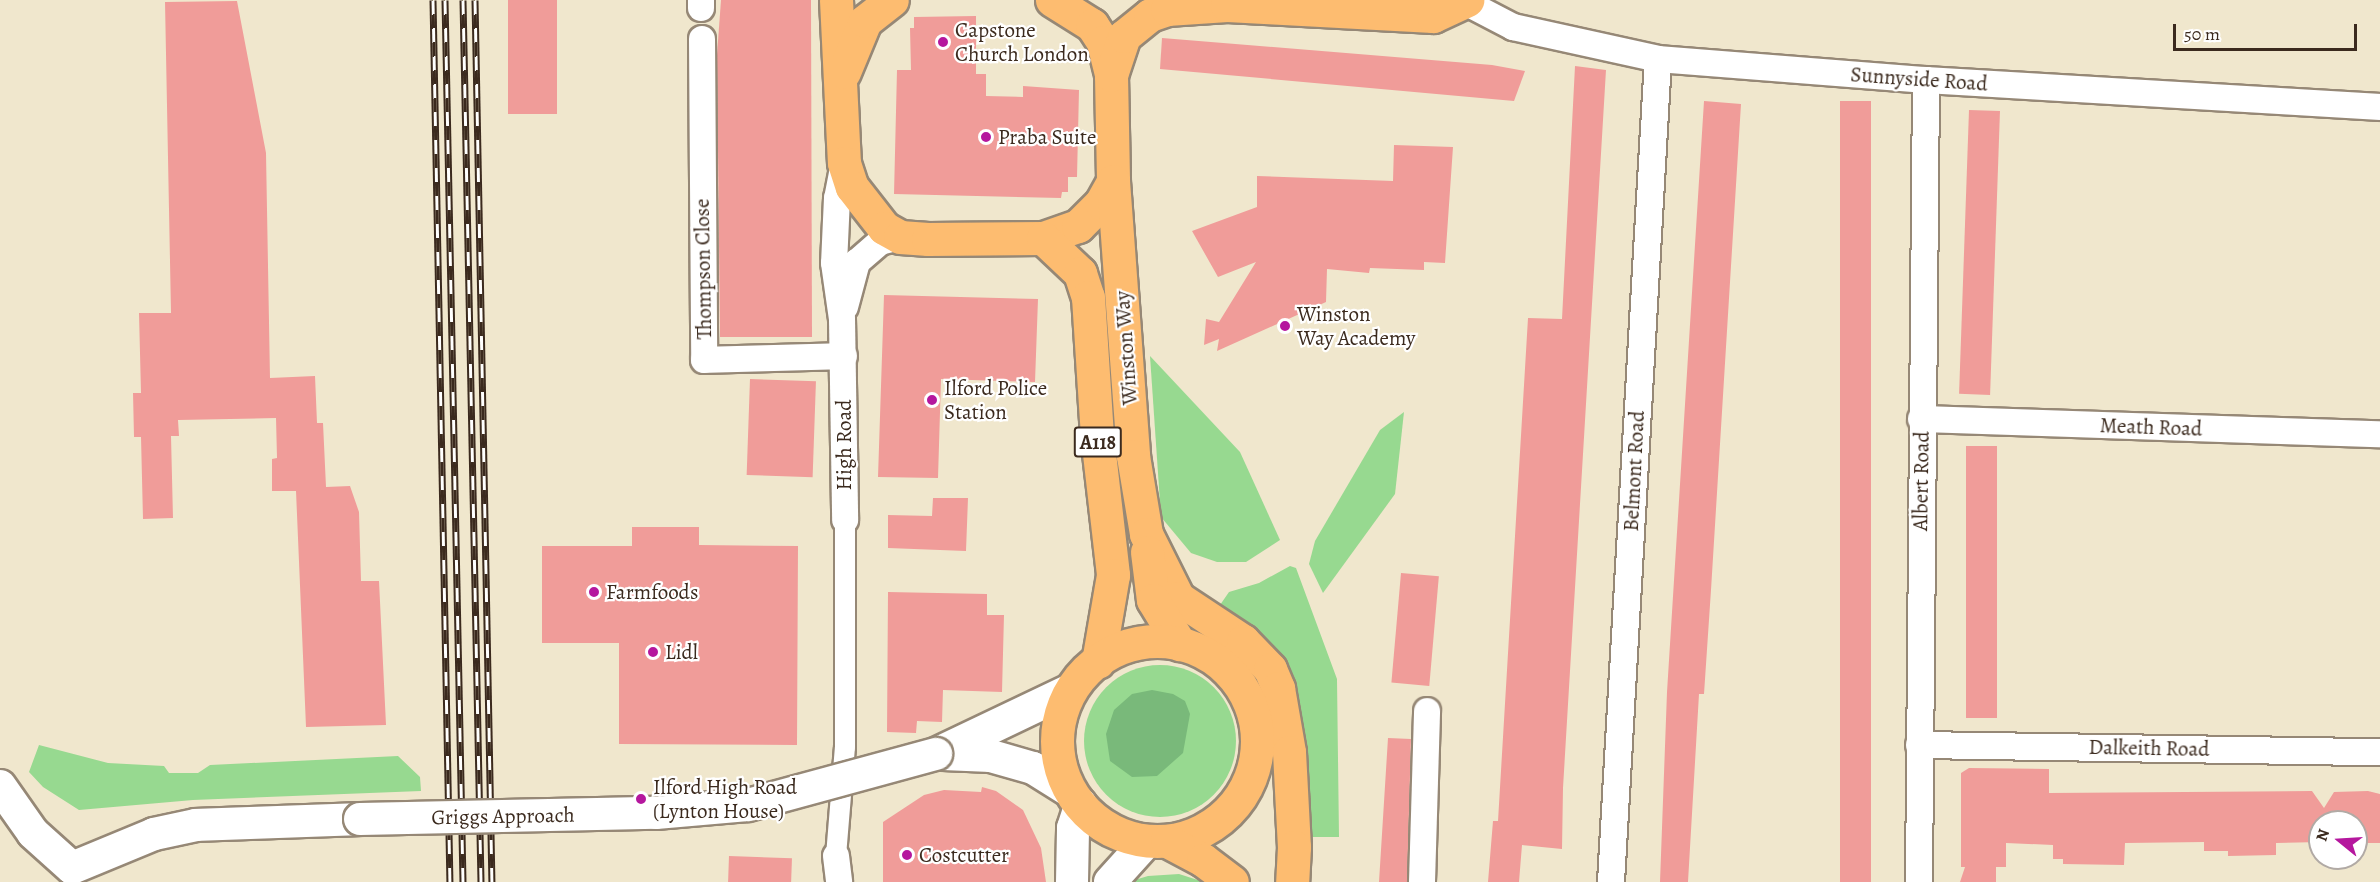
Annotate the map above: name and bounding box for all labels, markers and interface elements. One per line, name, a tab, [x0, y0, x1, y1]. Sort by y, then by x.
scale bar	[2176, 12, 2360, 50]
place label: Capstone Church London	[955, 17, 1089, 67]
text: 50 m	[2184, 22, 2220, 46]
marker: Capstone Church London	[936, 35, 950, 49]
street label: Sunnyside Road	[1850, 62, 1988, 96]
place label: Praba Suite	[998, 124, 1096, 150]
marker: Praba Suite	[979, 130, 993, 144]
street label: Thompson Close	[689, 198, 717, 340]
street label: Winston Way	[1109, 290, 1143, 406]
place label: Winston Way Academy	[1297, 301, 1415, 351]
marker: Winston Way Academy	[1278, 319, 1292, 333]
place label: Ilford Police Station	[944, 375, 1047, 425]
marker: Ilford Police Station	[925, 393, 939, 407]
street label: High Road	[831, 399, 857, 491]
street label: Belmont Road	[1618, 410, 1650, 532]
street label: Meath Road	[2099, 413, 2203, 441]
road number: A118	[1072, 425, 1124, 459]
street label: Albert Road	[1908, 431, 1934, 531]
place label: Farmfoods	[606, 579, 698, 605]
marker: Farmfoods	[587, 585, 601, 599]
place label: Lidl	[665, 639, 698, 665]
marker: Lidl	[646, 645, 660, 659]
street label: Dalkeith Road	[2088, 734, 2210, 762]
place label: Ilford High Road (Lynton House)	[653, 774, 797, 824]
marker: Ilford High Road (Lynton House)	[634, 792, 648, 806]
street label: Griggs Approach	[431, 802, 575, 830]
north arrow	[2308, 810, 2368, 870]
text: N	[2311, 826, 2335, 844]
place label: Costcutter	[919, 842, 1009, 868]
marker: Costcutter	[900, 848, 914, 862]

